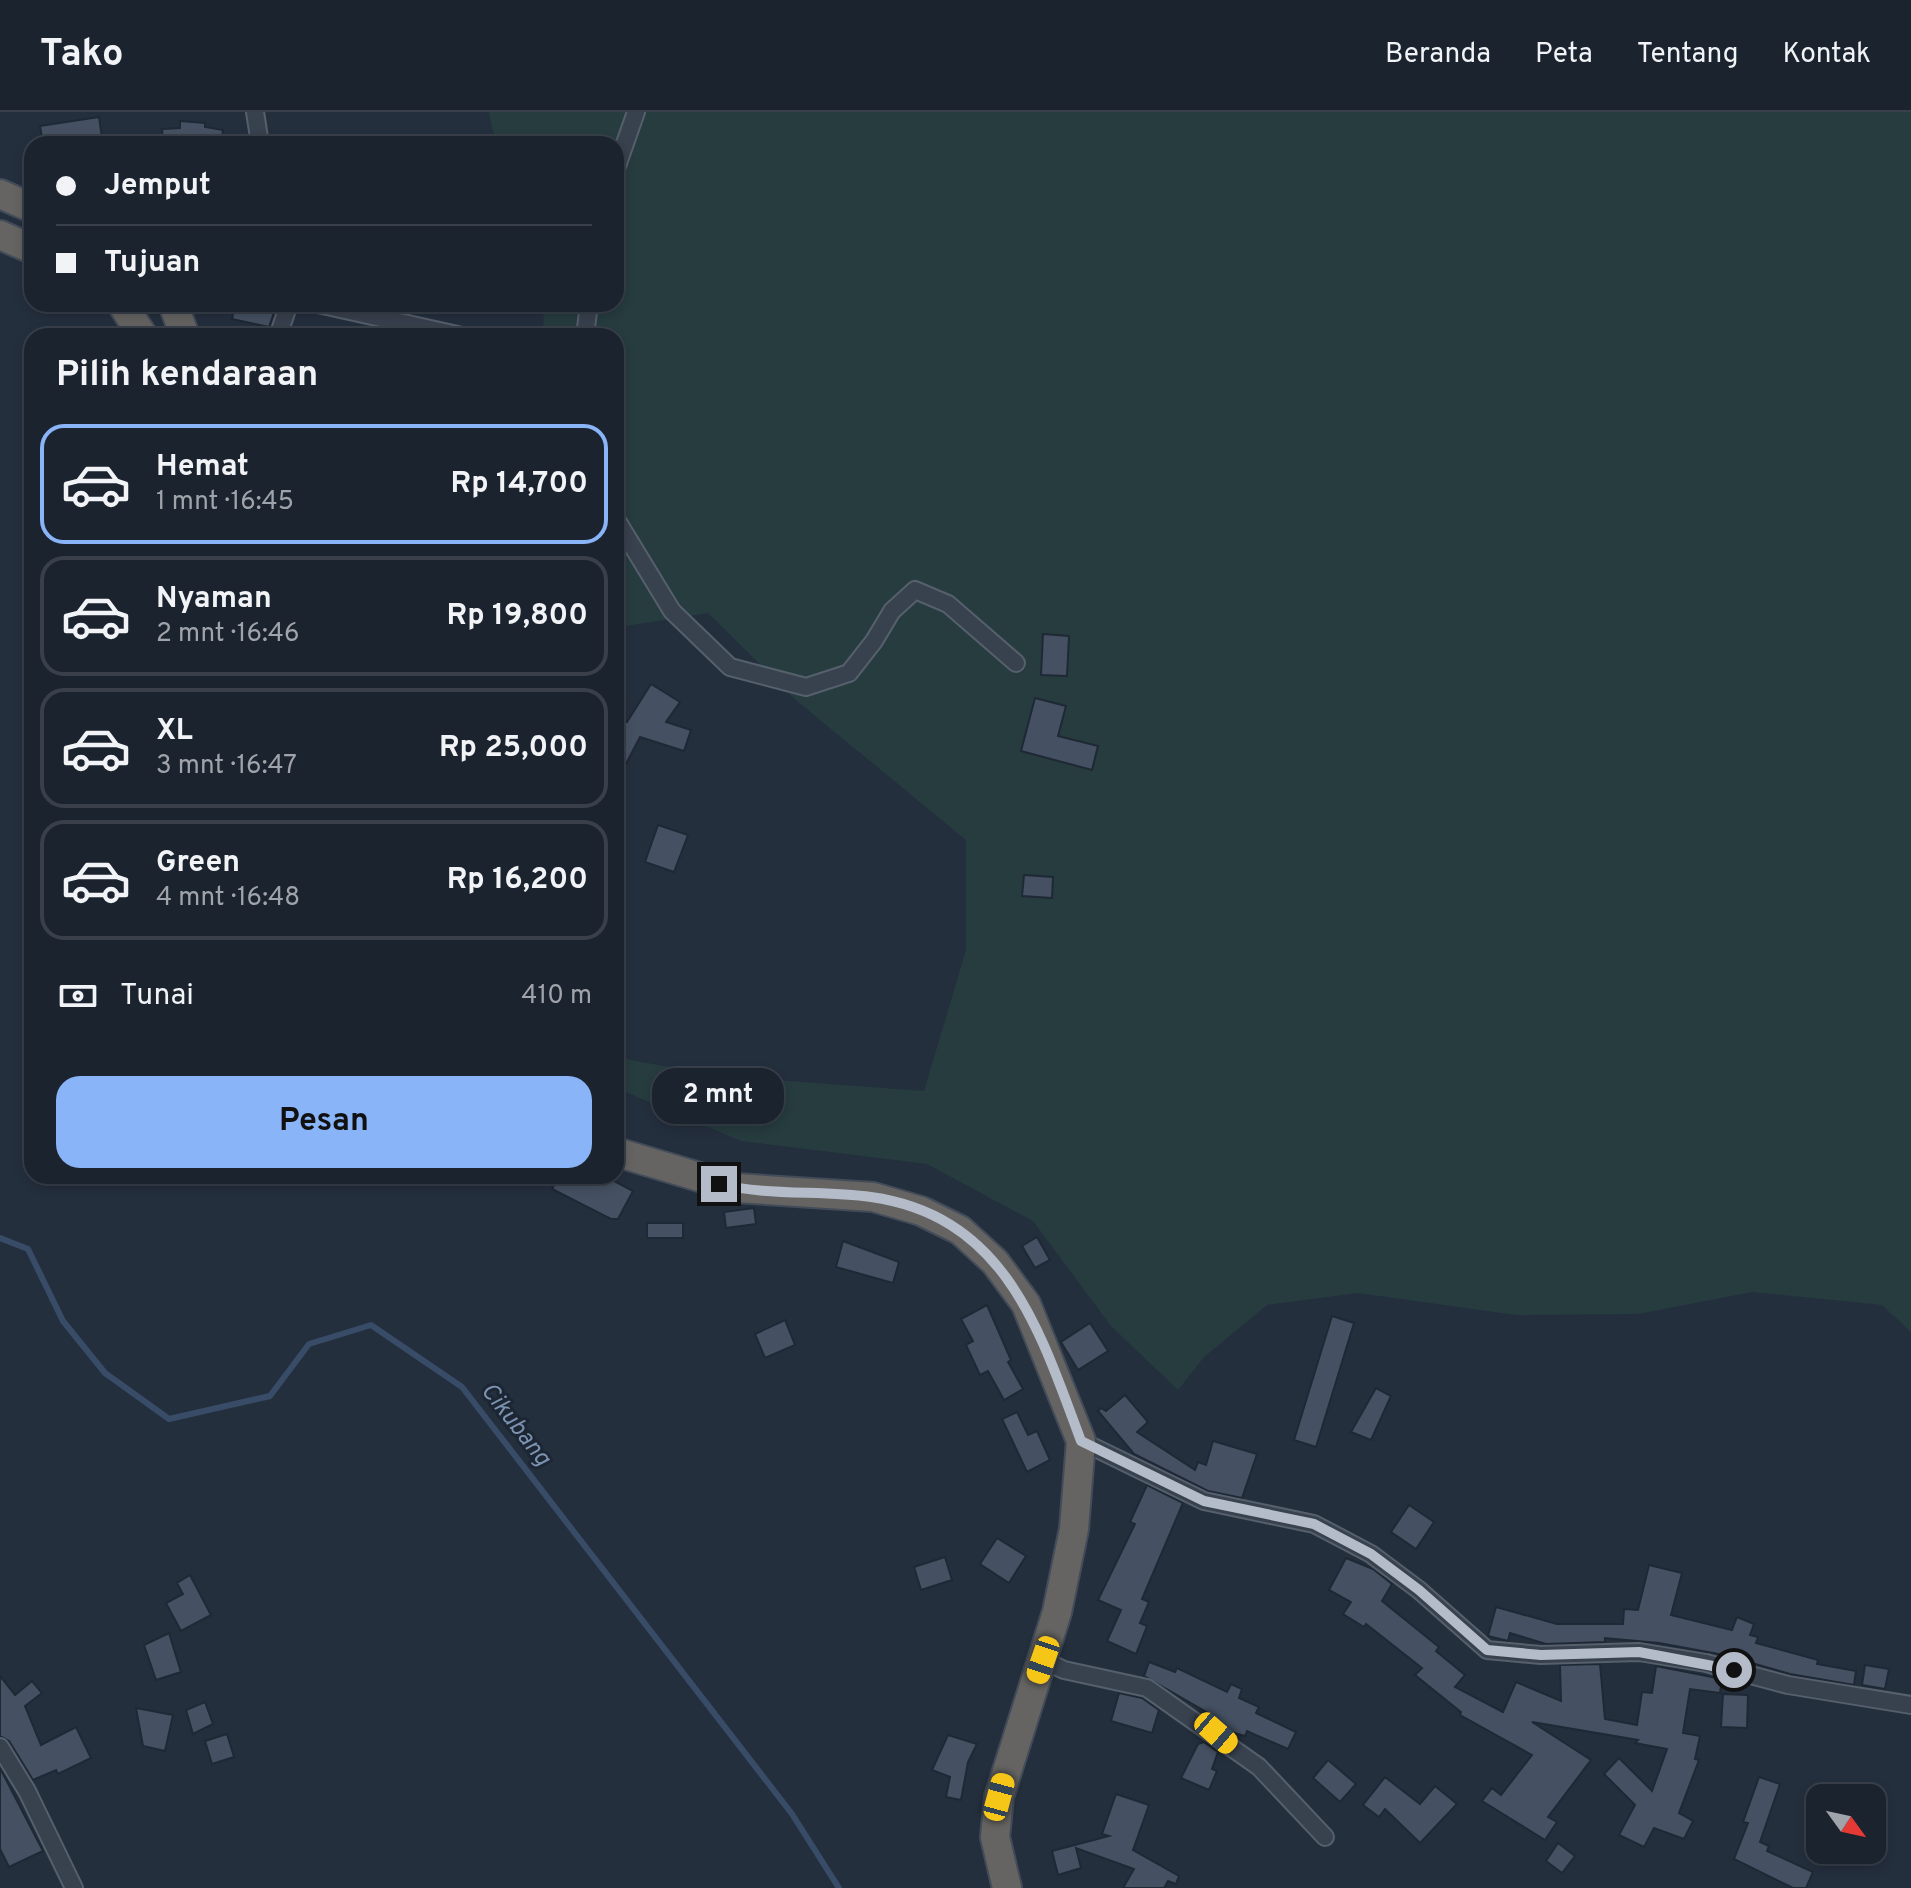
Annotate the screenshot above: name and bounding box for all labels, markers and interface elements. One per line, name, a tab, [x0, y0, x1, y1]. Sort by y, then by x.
text: Tako	[40, 31, 123, 80]
text: Beranda	[1385, 37, 1491, 73]
text: Peta	[1535, 37, 1593, 73]
text: Tentang	[1637, 37, 1738, 73]
text: Kontak	[1782, 37, 1871, 73]
text: Jemput	[104, 168, 211, 205]
text: Tujuan	[104, 245, 200, 282]
text: Pilih kendaraan	[56, 353, 318, 399]
icon: car	[60, 448, 132, 520]
text: Hemat	[156, 449, 249, 486]
text: Rp 14,700	[451, 466, 588, 503]
text: 1 mnt · 16:45	[156, 486, 294, 519]
icon: car	[60, 580, 132, 652]
text: Nyaman	[156, 581, 272, 618]
text: Rp 19,800	[447, 598, 588, 635]
text: 2 mnt · 16:46	[156, 618, 299, 651]
icon: car	[60, 712, 132, 784]
text: XL	[156, 713, 193, 750]
text: Rp 25,000	[439, 730, 588, 767]
text: 3 mnt · 16:47	[156, 750, 297, 783]
icon: car	[60, 844, 132, 916]
text: Green	[156, 845, 240, 882]
text: Rp 16,200	[447, 862, 588, 899]
text: 4 mnt · 16:48	[156, 882, 300, 915]
icon: cash	[56, 974, 100, 1018]
text: Tunai	[120, 978, 194, 1015]
text: 410 m	[521, 980, 592, 1013]
callout: 2 mnt	[653, 1068, 785, 1124]
button: Pesan	[56, 1076, 592, 1168]
text: 2 mnt	[683, 1079, 753, 1112]
route end	[701, 1166, 737, 1202]
water label: Cikubang	[473, 1377, 557, 1473]
car	[1024, 1633, 1062, 1687]
route start	[1716, 1652, 1752, 1688]
car	[1190, 1708, 1242, 1758]
car	[981, 1771, 1017, 1823]
north arrow	[1806, 1784, 1886, 1864]
map controls	[1806, 1784, 1886, 1864]

